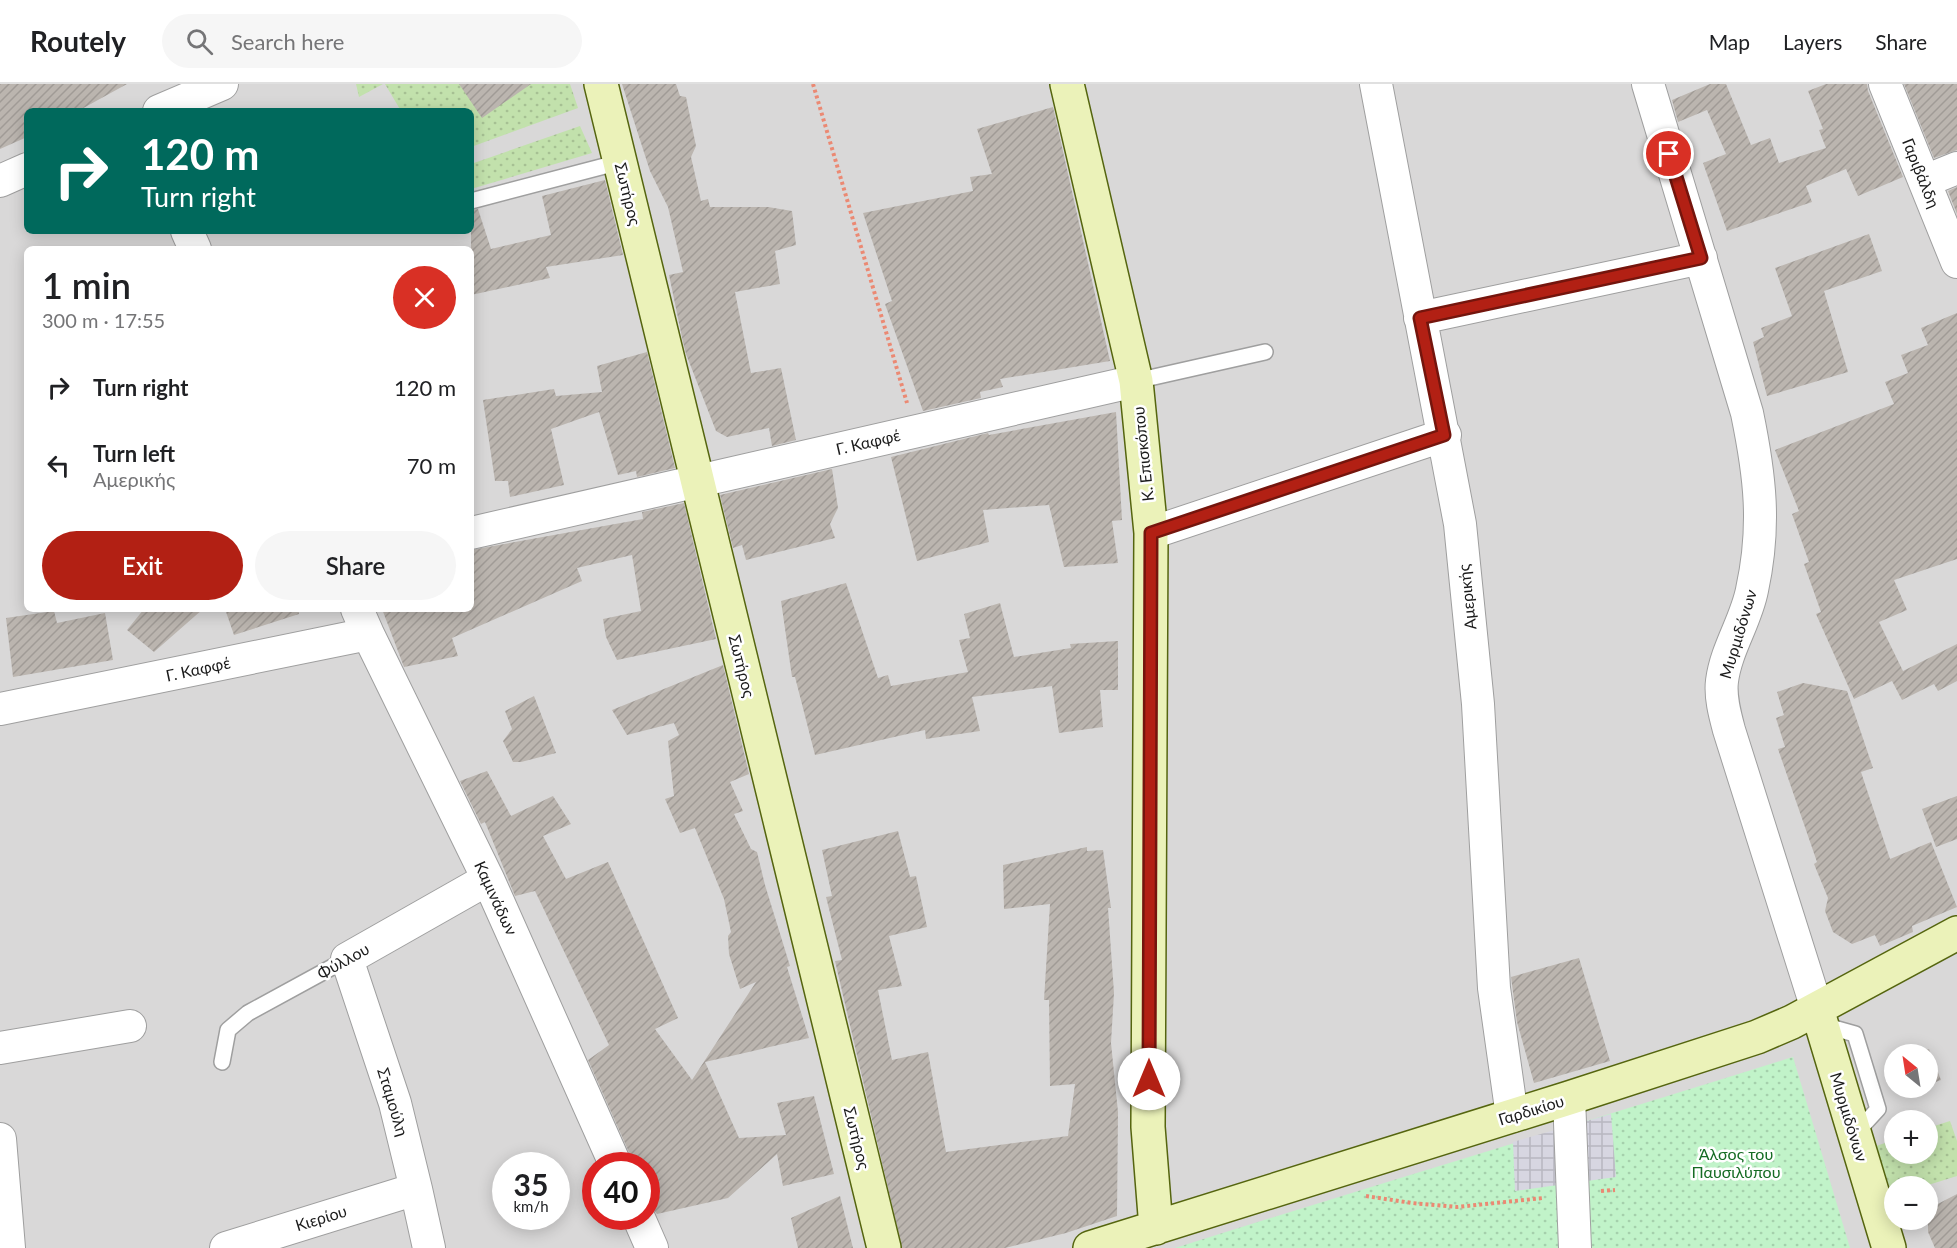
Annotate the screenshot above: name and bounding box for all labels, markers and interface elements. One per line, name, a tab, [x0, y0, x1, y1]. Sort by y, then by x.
search box	[162, 14, 582, 68]
text: Routely	[30, 24, 126, 58]
icon: search	[183, 25, 216, 58]
text: Search here	[231, 28, 344, 55]
text: Map	[1709, 29, 1750, 54]
text: Layers	[1783, 29, 1842, 54]
text: Share	[1875, 29, 1927, 54]
pin	[1643, 128, 1694, 179]
text: 120 m	[141, 129, 259, 179]
icon: right	[42, 132, 120, 210]
street label: Γαριβάλδη	[1899, 135, 1944, 210]
icon: arrive	[1652, 137, 1685, 170]
street label: Σωτήρος	[612, 161, 646, 228]
text: Turn right	[141, 180, 256, 213]
text: 1 min	[42, 263, 131, 307]
button: close	[393, 266, 456, 329]
text: 300 m · 17:55	[42, 308, 165, 332]
icon: right	[42, 371, 75, 404]
text: Turn right	[93, 374, 188, 401]
text: 120 m	[394, 374, 456, 401]
street label: Κ. Επισκόπου	[1128, 406, 1157, 502]
street label: Γ. Καφφέ	[834, 425, 902, 458]
text: Turn left	[93, 440, 175, 467]
icon: left	[42, 449, 75, 482]
text: 70 m	[407, 452, 456, 479]
text: Αμερικής	[93, 467, 175, 491]
button: Exit	[42, 531, 243, 600]
button: Share	[255, 531, 456, 600]
street label: Αμερικής	[1454, 563, 1479, 631]
street label: Μυρμιδόνων	[1715, 587, 1760, 681]
street label: Σωτήρος	[726, 633, 760, 700]
street label: Γ. Καφφέ	[164, 652, 232, 685]
street label: Καμινάδων	[471, 858, 522, 938]
street label: Φύλλου	[313, 939, 372, 983]
north arrow	[1884, 1044, 1938, 1098]
map controls	[1884, 1044, 1938, 1230]
position arrow	[1117, 1047, 1181, 1111]
street label: Σταμούλη	[374, 1065, 413, 1138]
street label: Μυρμιδόνων	[1827, 1070, 1872, 1164]
street label: Γαρδικίου	[1496, 1091, 1566, 1129]
street label: Σωτήρος	[841, 1105, 875, 1172]
button: +	[1884, 1110, 1938, 1164]
park label: Άλσος του Παυσιλύπου	[1692, 1144, 1780, 1181]
speed limit sign: 40	[582, 1152, 660, 1230]
text: 35	[514, 1166, 548, 1202]
button: −	[1884, 1176, 1938, 1230]
text: km/h	[513, 1197, 549, 1215]
street label: Κιερίου	[293, 1201, 349, 1234]

